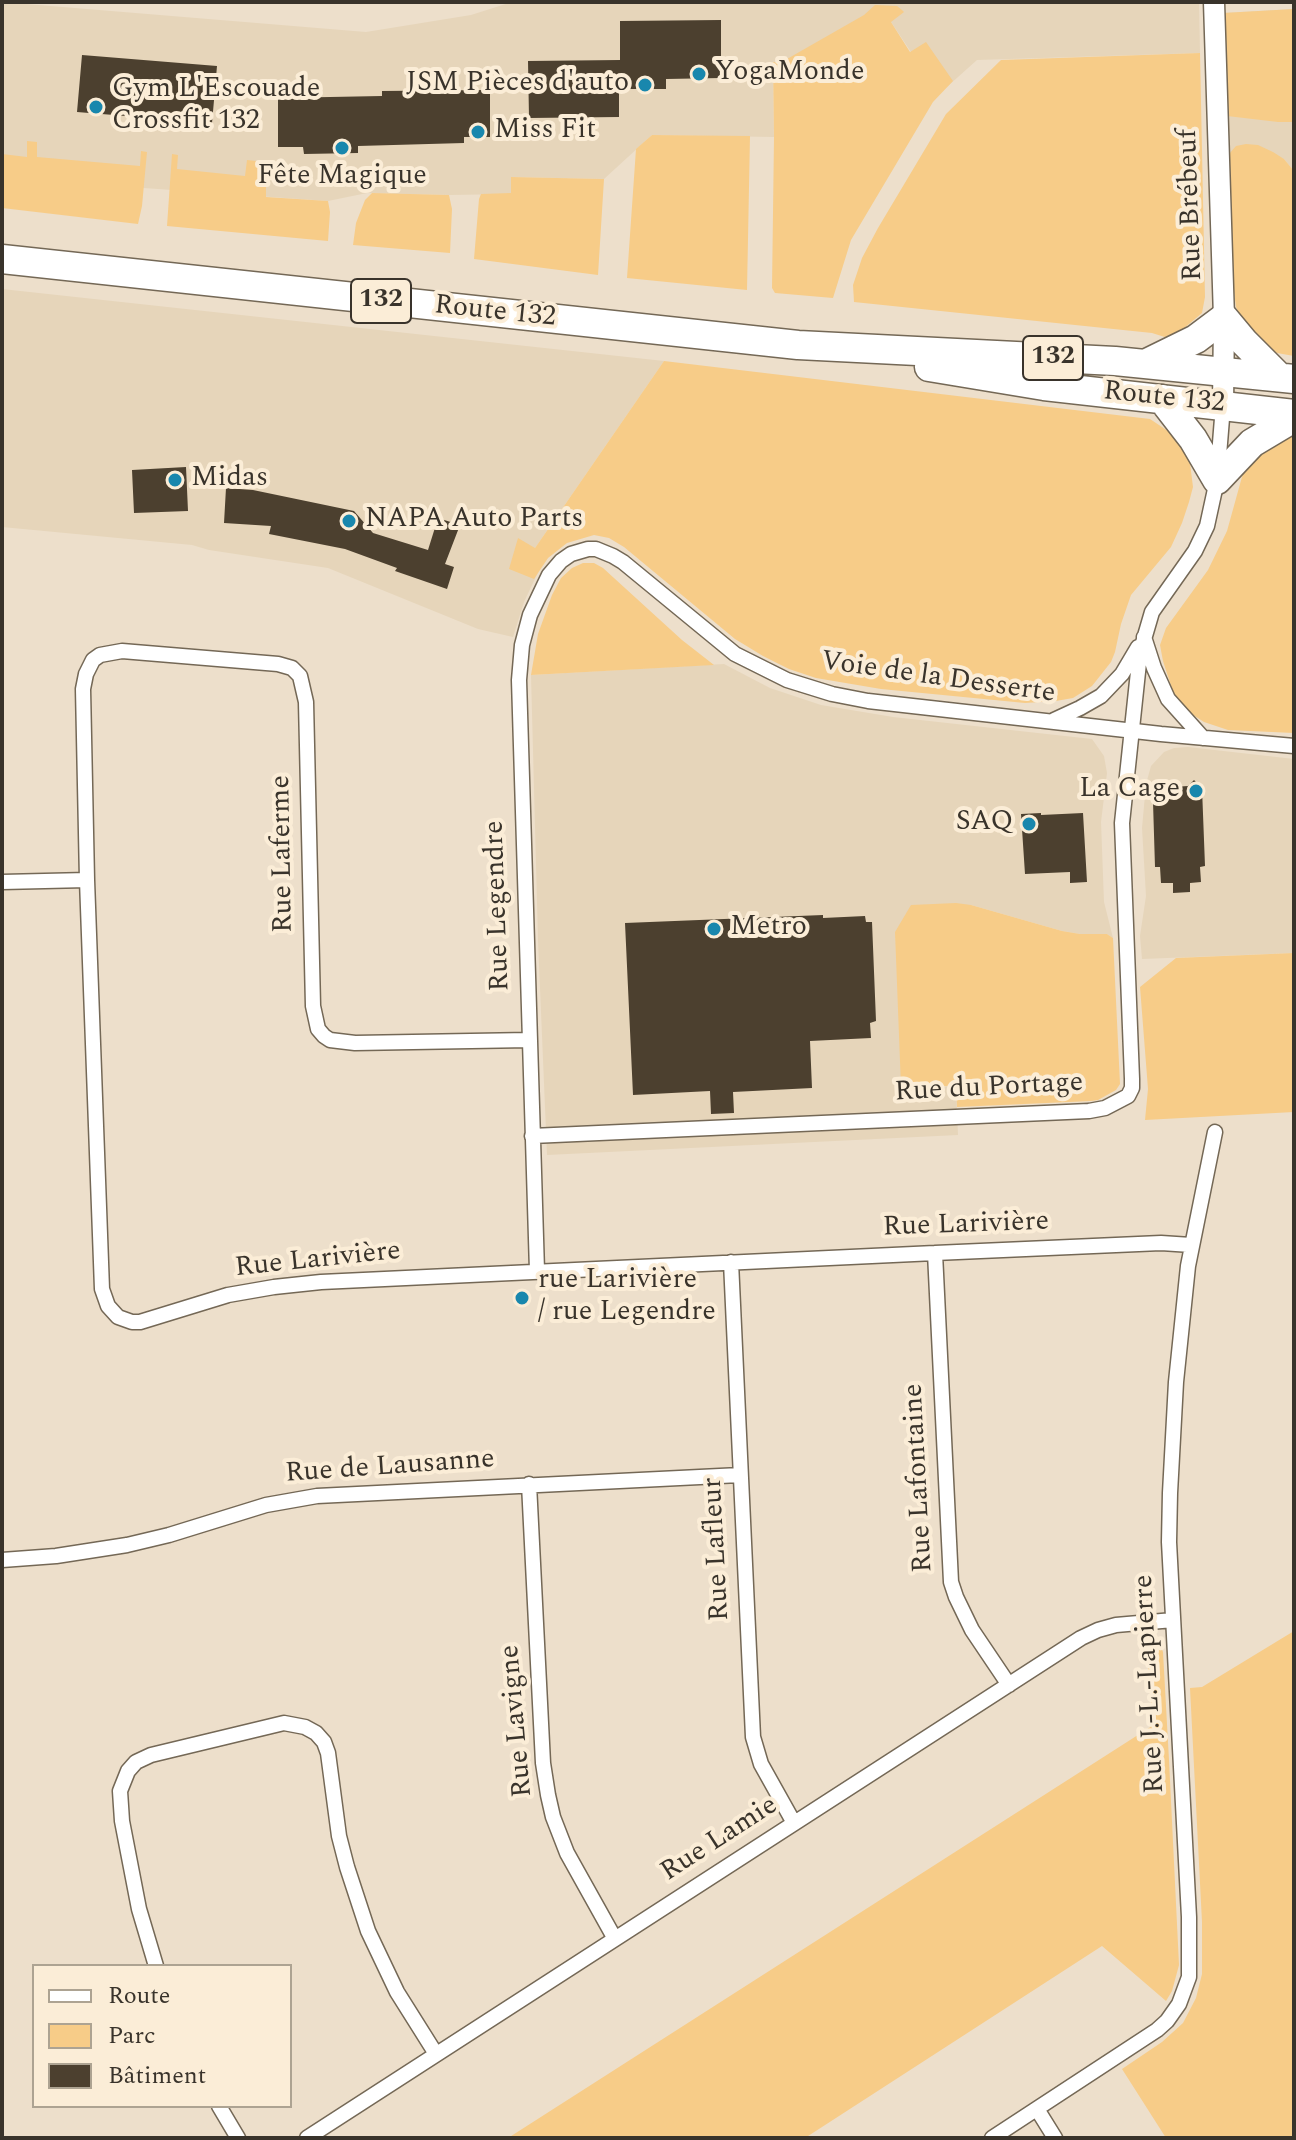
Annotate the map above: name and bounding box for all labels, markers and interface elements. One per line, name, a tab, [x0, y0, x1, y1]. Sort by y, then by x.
place label: YogaMonde	[715, 57, 864, 91]
marker: YogaMonde	[690, 65, 708, 83]
place label: JSM Pièces d'auto	[406, 68, 629, 102]
place label: Gym L'Escouade Crossfit 132	[112, 74, 320, 140]
marker: JSM Pièces d'auto	[636, 76, 654, 94]
marker: Gym L'Escouade Crossfit 132	[87, 98, 105, 116]
place label: Miss Fit	[494, 115, 596, 149]
marker: Miss Fit	[469, 123, 487, 141]
street label: Rue Brébeuf	[1173, 128, 1211, 282]
marker: Fête Magique	[333, 139, 351, 157]
place label: Fête Magique	[257, 161, 427, 195]
road number: 132	[351, 279, 411, 323]
street label: Route 132	[433, 290, 557, 336]
road number: 132	[1023, 336, 1083, 380]
street label: Route 132	[1102, 376, 1226, 422]
place label: Midas	[191, 463, 268, 497]
marker: Midas	[166, 471, 184, 489]
place label: NAPA Auto Parts	[365, 504, 583, 538]
marker: NAPA Auto Parts	[340, 512, 358, 530]
street label: Voie de la Desserte	[819, 646, 1057, 712]
place label: La Cage	[1079, 774, 1180, 808]
street label: Rue Laferme	[266, 775, 302, 933]
marker: La Cage	[1187, 782, 1205, 800]
place label: SAQ	[956, 807, 1013, 841]
marker: SAQ	[1020, 815, 1038, 833]
street label: Rue Legendre	[479, 820, 519, 992]
place label: Metro	[730, 912, 807, 946]
marker: Metro	[705, 920, 723, 938]
street label: Rue du Portage	[894, 1067, 1084, 1111]
street label: Rue Larivière	[882, 1206, 1050, 1246]
street label: Rue Larivière	[233, 1236, 403, 1286]
place label: rue Larivière / rue Legendre	[538, 1265, 716, 1331]
marker: rue Larivière / rue Legendre	[513, 1289, 531, 1307]
street label: Rue Lafontaine	[898, 1383, 942, 1573]
street label: Rue de Lausanne	[284, 1444, 496, 1492]
street label: Rue Lafleur	[697, 1476, 739, 1622]
street label: Rue J.-L.-Lapierre	[1128, 1574, 1174, 1794]
street label: Rue Lavigne	[495, 1643, 541, 1799]
street label: Rue Lamie	[655, 1790, 785, 1890]
legend	[32, 1964, 292, 2108]
text: Route	[108, 1978, 170, 2014]
text: Parc	[108, 2018, 156, 2054]
text: Bâtiment	[108, 2058, 206, 2094]

